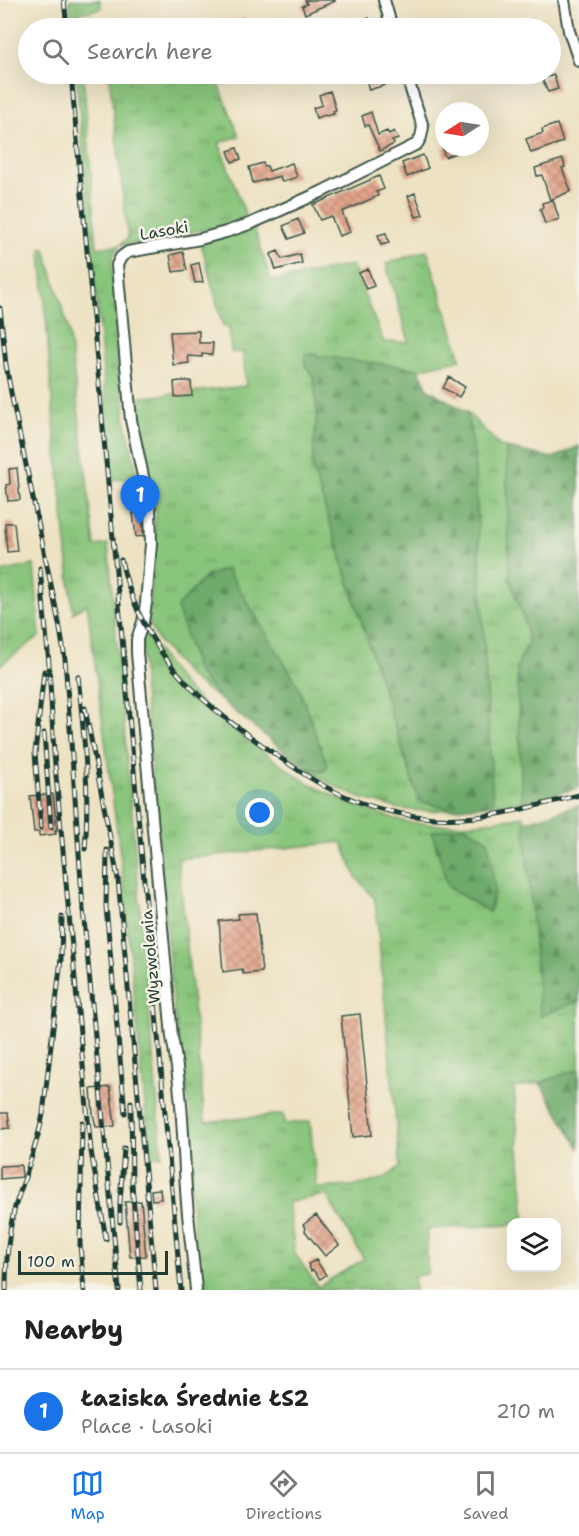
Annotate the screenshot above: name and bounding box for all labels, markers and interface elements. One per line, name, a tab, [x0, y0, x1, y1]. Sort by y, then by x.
search box	[18, 18, 561, 84]
icon: search	[39, 35, 72, 68]
text: Search here	[87, 37, 213, 66]
north arrow	[435, 102, 489, 156]
street label: Lasoki	[138, 216, 190, 245]
pin: 1	[120, 476, 160, 525]
your location	[245, 798, 274, 827]
street label: Wyzwolenia	[136, 909, 165, 1005]
map controls	[507, 1218, 561, 1272]
button: layers	[507, 1218, 561, 1272]
scale bar	[18, 1248, 168, 1276]
text: 100 m	[27, 1251, 75, 1272]
text: Nearby	[24, 1312, 123, 1347]
text: Łaziska Średnie ŁS2	[81, 1384, 309, 1413]
text: 1	[39, 1398, 48, 1424]
text: 210 m	[496, 1398, 555, 1424]
text: Place · Lasoki	[81, 1413, 213, 1439]
tab: Map	[71, 1467, 105, 1524]
tab: Directions	[246, 1467, 322, 1524]
tab: Saved	[463, 1467, 509, 1524]

